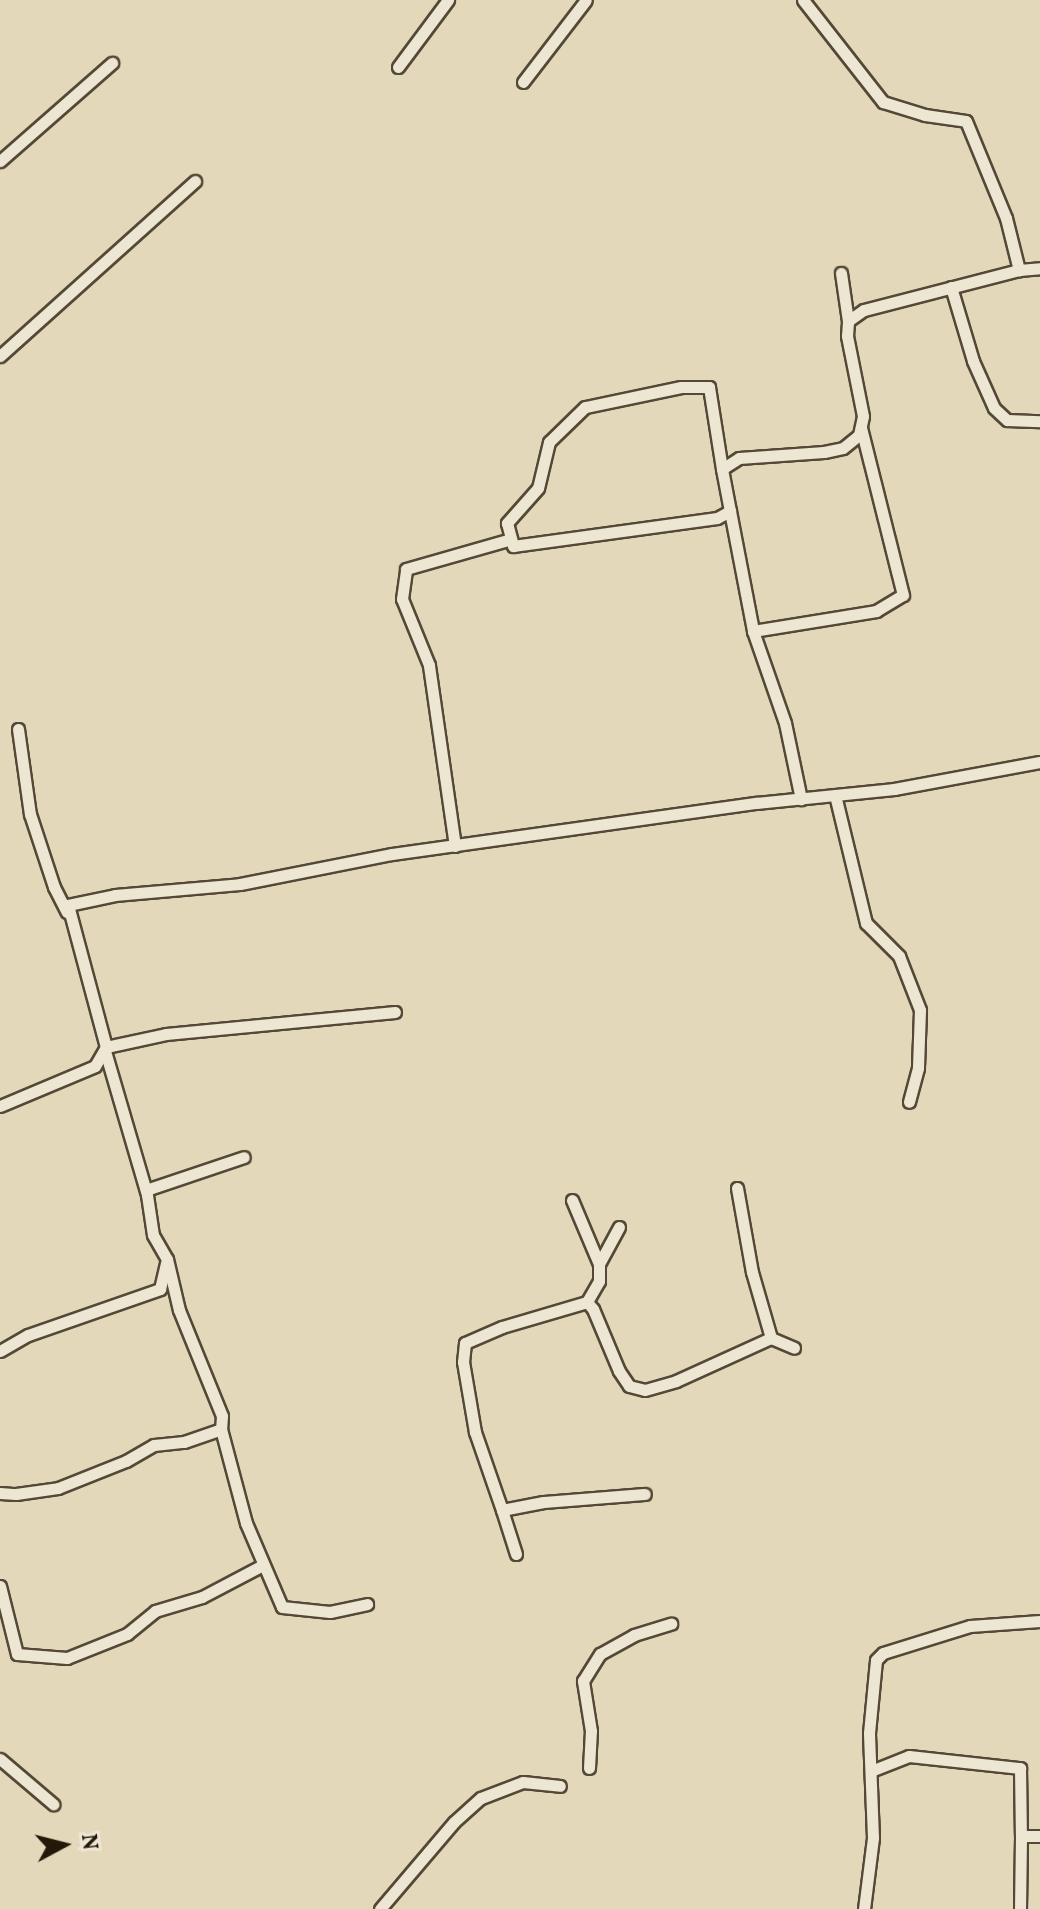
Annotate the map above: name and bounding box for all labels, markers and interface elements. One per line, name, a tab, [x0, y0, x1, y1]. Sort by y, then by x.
north arrow	[24, 1805, 104, 1885]
text: N	[72, 1832, 105, 1852]

